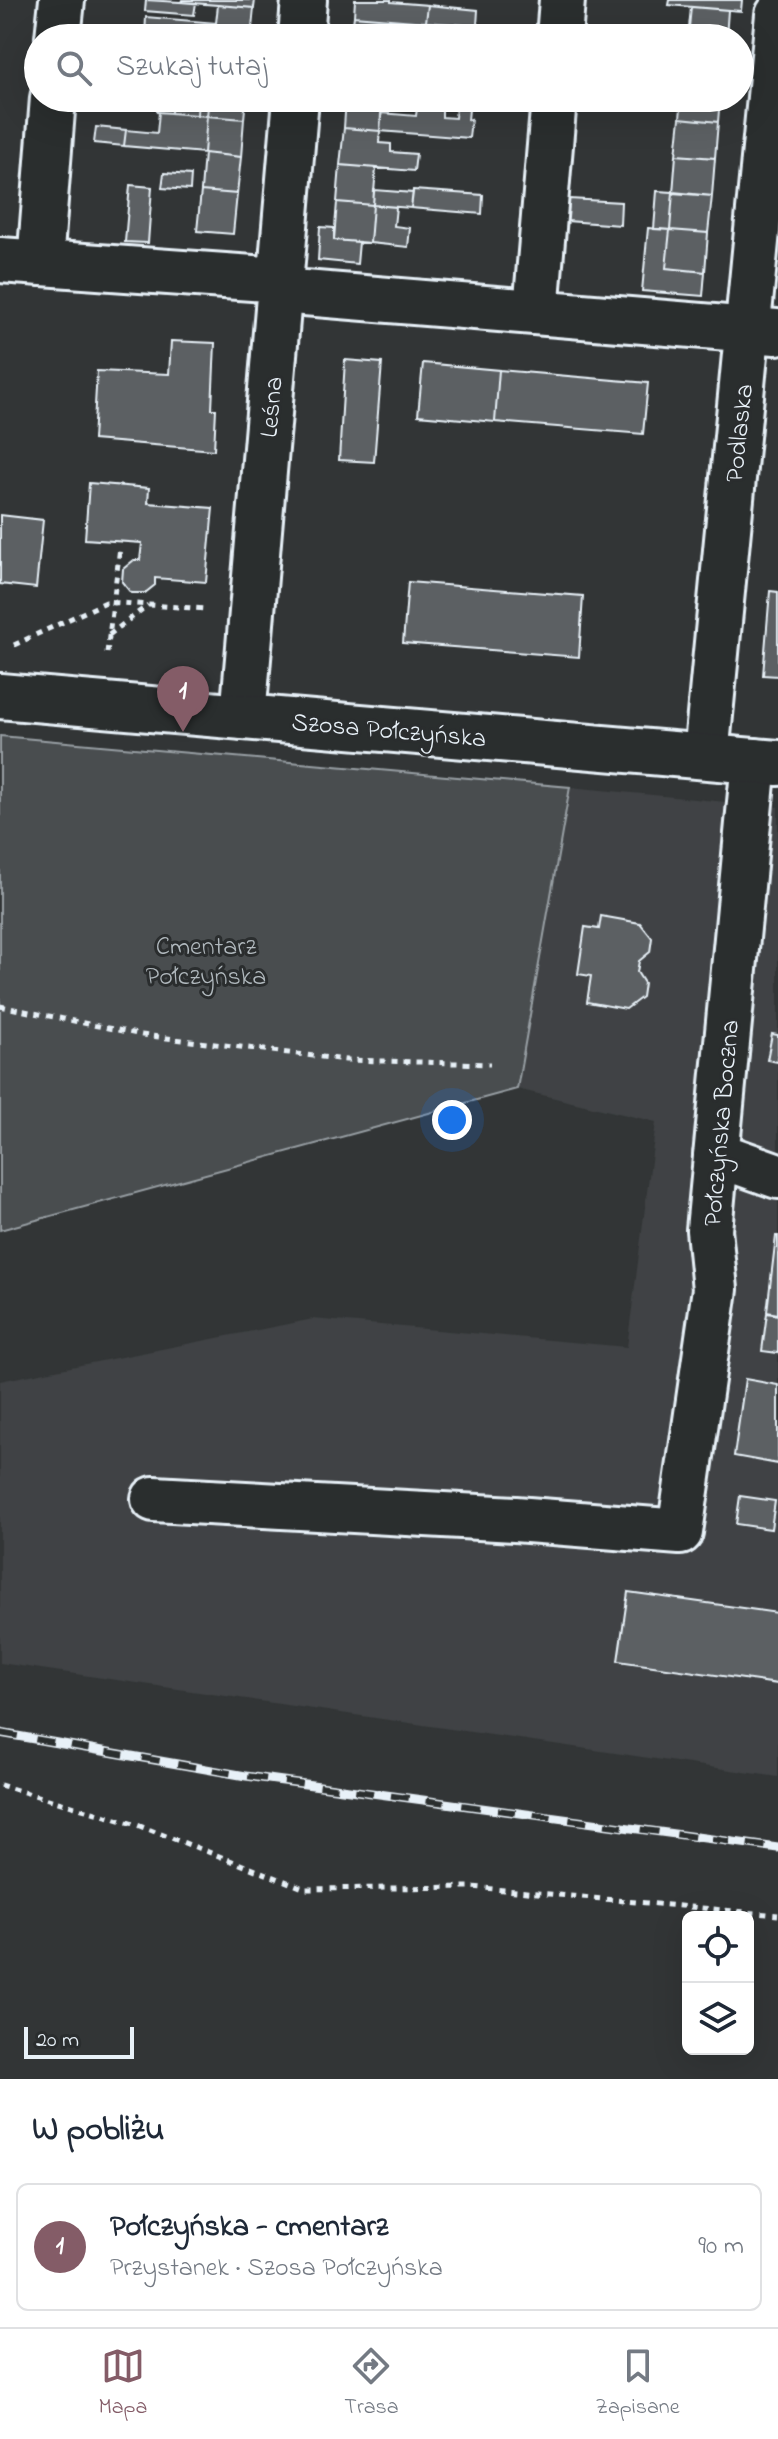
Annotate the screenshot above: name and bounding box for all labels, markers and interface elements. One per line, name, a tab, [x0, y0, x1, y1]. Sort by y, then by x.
search box	[24, 24, 754, 112]
icon: search	[52, 46, 96, 90]
text: Szukaj tutaj	[116, 46, 267, 90]
street label: Leśna	[251, 375, 295, 439]
street label: Podlaska	[717, 382, 765, 484]
pin: 1	[157, 666, 209, 732]
street label: Szosa Połczyńska	[290, 705, 488, 759]
park label: Cmentarz Połczyńska	[146, 929, 266, 997]
street label: Połczyńska Boczna	[695, 1018, 751, 1228]
your location	[432, 1100, 472, 1140]
map controls	[682, 1911, 754, 2055]
button: locate	[682, 1911, 754, 1983]
button: layers	[682, 1983, 754, 2055]
scale bar	[24, 2023, 134, 2059]
text: 20 m	[36, 2025, 79, 2057]
text: W pobliżu	[32, 2106, 164, 2156]
text: Połczyńska - cmentarz	[110, 2206, 388, 2250]
text: 1	[56, 2228, 64, 2266]
text: 90 m	[698, 2228, 744, 2266]
text: Przystanek · Szosa Połczyńska	[110, 2250, 443, 2288]
tab: Mapa	[98, 2344, 147, 2424]
tab: Trasa	[344, 2344, 399, 2424]
tab: Zapisane	[595, 2344, 680, 2424]

